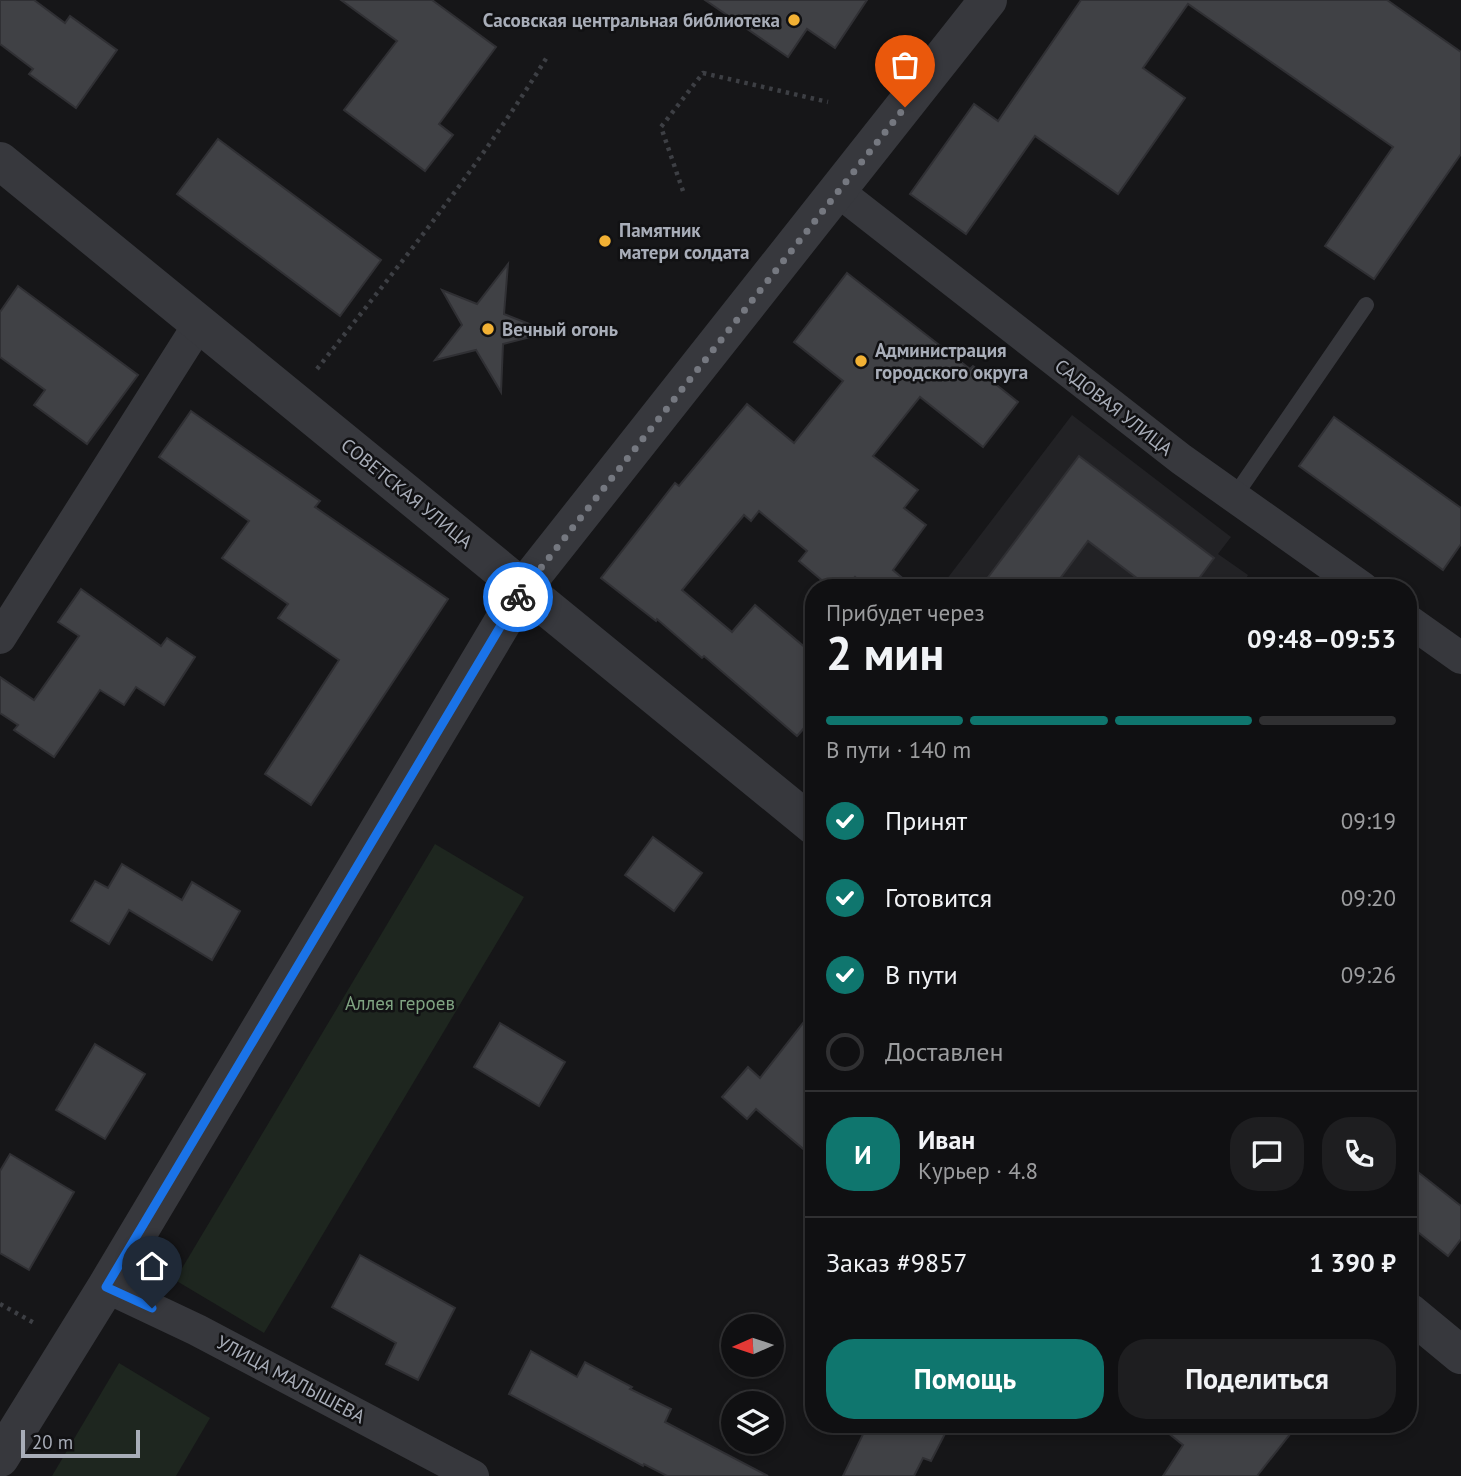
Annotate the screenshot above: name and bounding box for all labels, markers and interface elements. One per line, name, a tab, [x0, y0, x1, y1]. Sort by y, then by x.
place label: Сасовская центральная библиотека	[483, 8, 780, 32]
marker: Сасовская центральная библиотека	[786, 12, 802, 28]
pin	[875, 35, 935, 107]
icon: bag	[886, 46, 924, 84]
place label: Памятник матери солдата	[619, 218, 749, 264]
marker: Памятник матери солдата	[597, 233, 613, 249]
place label: Вечный огонь	[502, 317, 618, 341]
marker: Вечный огонь	[480, 321, 496, 337]
place label: Администрация городского округа	[875, 338, 1028, 384]
marker: Администрация городского округа	[853, 353, 869, 369]
street label: САДОВАЯ УЛИЦА	[1050, 354, 1178, 460]
street label: СОВЕТСКАЯ УЛИЦА	[336, 433, 478, 553]
courier	[483, 562, 553, 632]
icon: bike	[499, 578, 537, 616]
text: Прибудет через	[826, 598, 985, 627]
text: 09:48–09:53	[1247, 622, 1396, 655]
text: 2 мин	[826, 623, 944, 683]
text: В пути · 140 m	[826, 735, 971, 764]
icon: check	[826, 802, 864, 840]
text: Принят	[885, 804, 967, 837]
text: 09:19	[1341, 806, 1396, 835]
icon: check	[826, 879, 864, 917]
text: Готовится	[885, 881, 992, 914]
text: 09:20	[1341, 883, 1396, 912]
icon: check	[826, 956, 864, 994]
text: В пути	[885, 958, 958, 991]
text: 09:26	[1341, 960, 1396, 989]
park label: Аллея героев	[345, 991, 455, 1015]
text: Доставлен	[885, 1035, 1004, 1068]
button: chat	[1230, 1117, 1304, 1191]
button: phone	[1322, 1117, 1396, 1191]
text: Иван	[918, 1123, 975, 1156]
text: И	[854, 1138, 872, 1171]
text: Курьер · 4.8	[918, 1156, 1038, 1185]
pin	[122, 1236, 182, 1308]
text: Заказ #9857	[826, 1246, 968, 1279]
text: 1 390 ₽	[1309, 1246, 1396, 1279]
icon: home	[133, 1247, 171, 1285]
north arrow	[721, 1314, 784, 1377]
map controls	[721, 1314, 784, 1454]
street label: УЛИЦА МАЛЫШЕВА	[213, 1330, 369, 1428]
button: Помощь	[826, 1339, 1104, 1419]
button: Поделиться	[1118, 1339, 1396, 1419]
button: layers	[721, 1391, 784, 1454]
scale bar	[21, 1427, 140, 1459]
text: 20 m	[32, 1430, 73, 1454]

